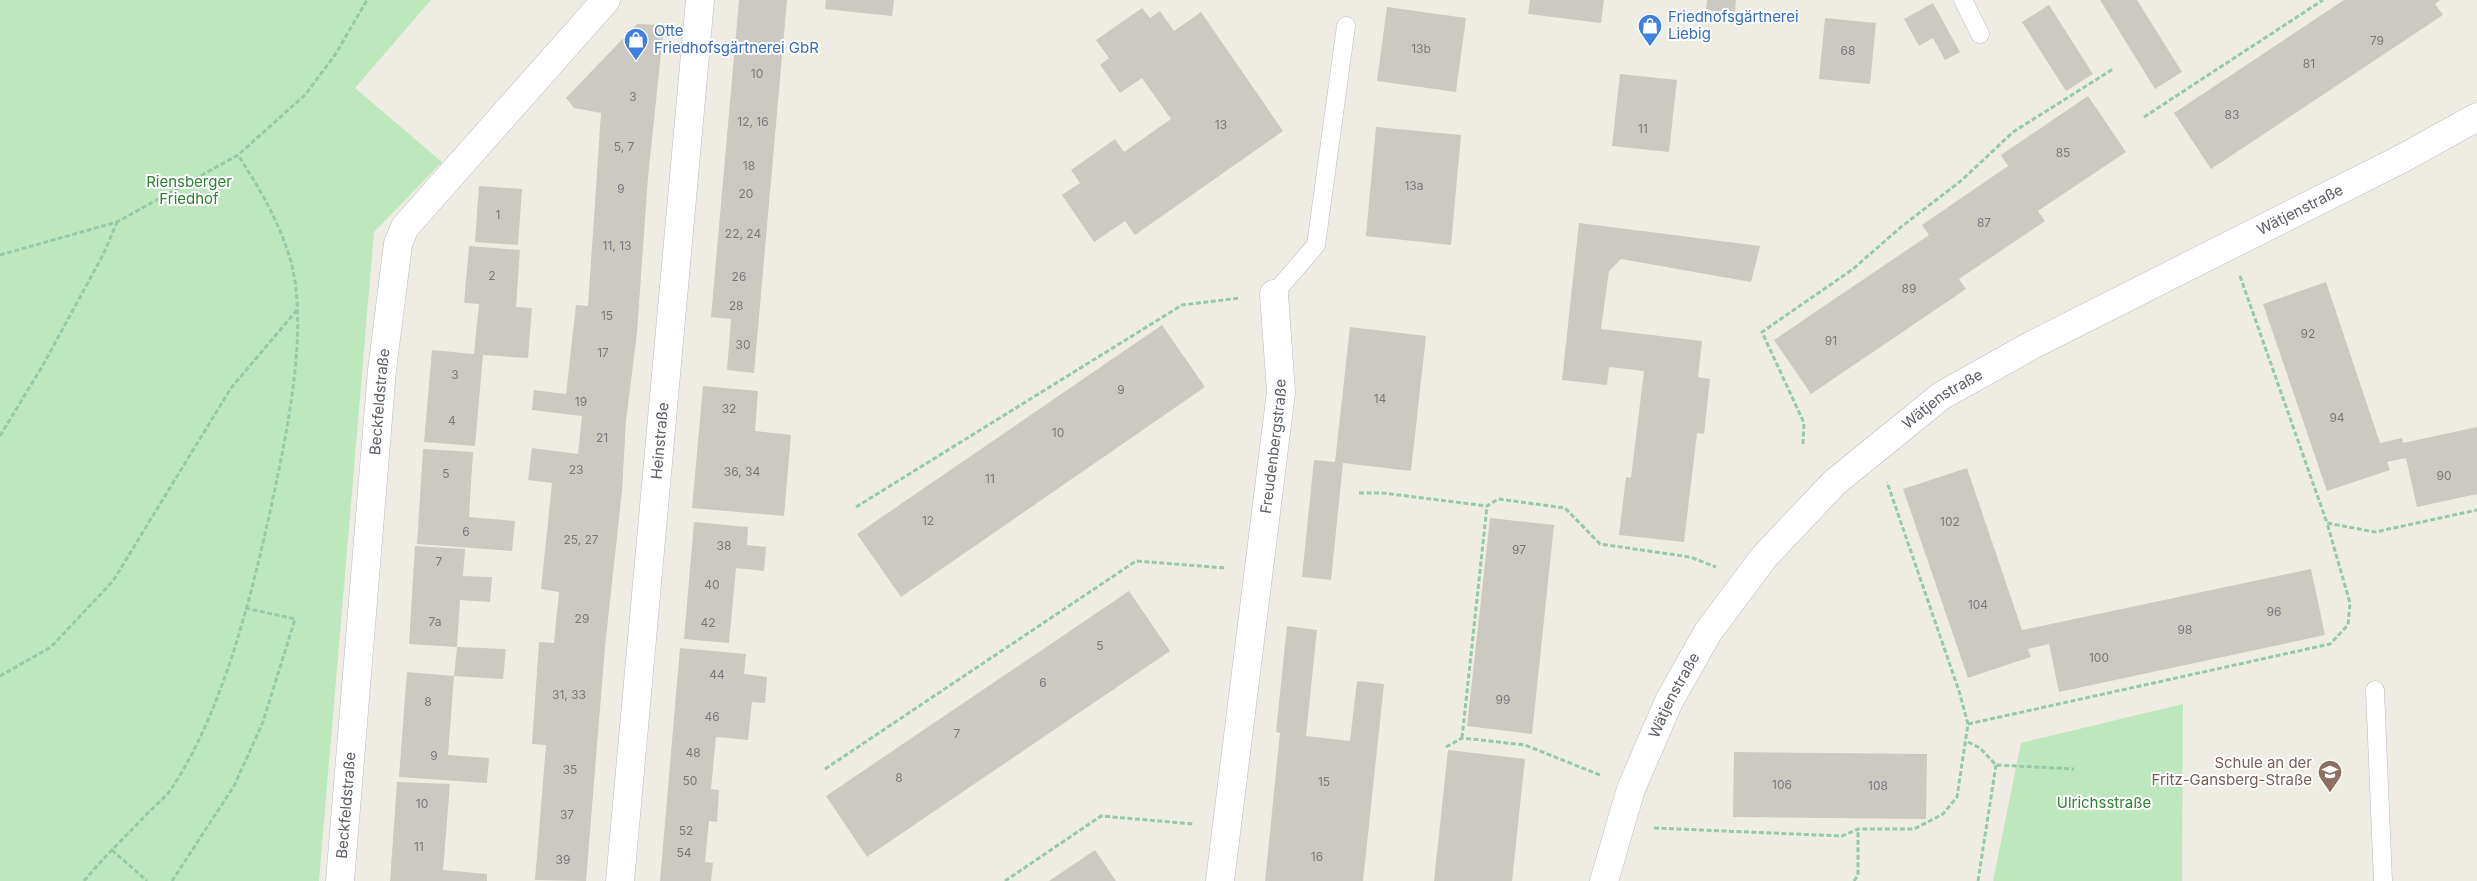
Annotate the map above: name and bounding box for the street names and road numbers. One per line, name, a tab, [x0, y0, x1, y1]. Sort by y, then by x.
street label: Wätjenstraße	[2254, 180, 2346, 239]
street label: Beckfeldstraße	[365, 347, 394, 456]
street label: Wätjenstraße	[1898, 365, 1986, 433]
street label: Freudenbergstraße	[1256, 378, 1290, 515]
street label: Heinstraße	[647, 401, 672, 480]
street label: Wätjenstraße	[1644, 649, 1703, 741]
street label: Beckfeldstraße	[332, 751, 360, 859]

